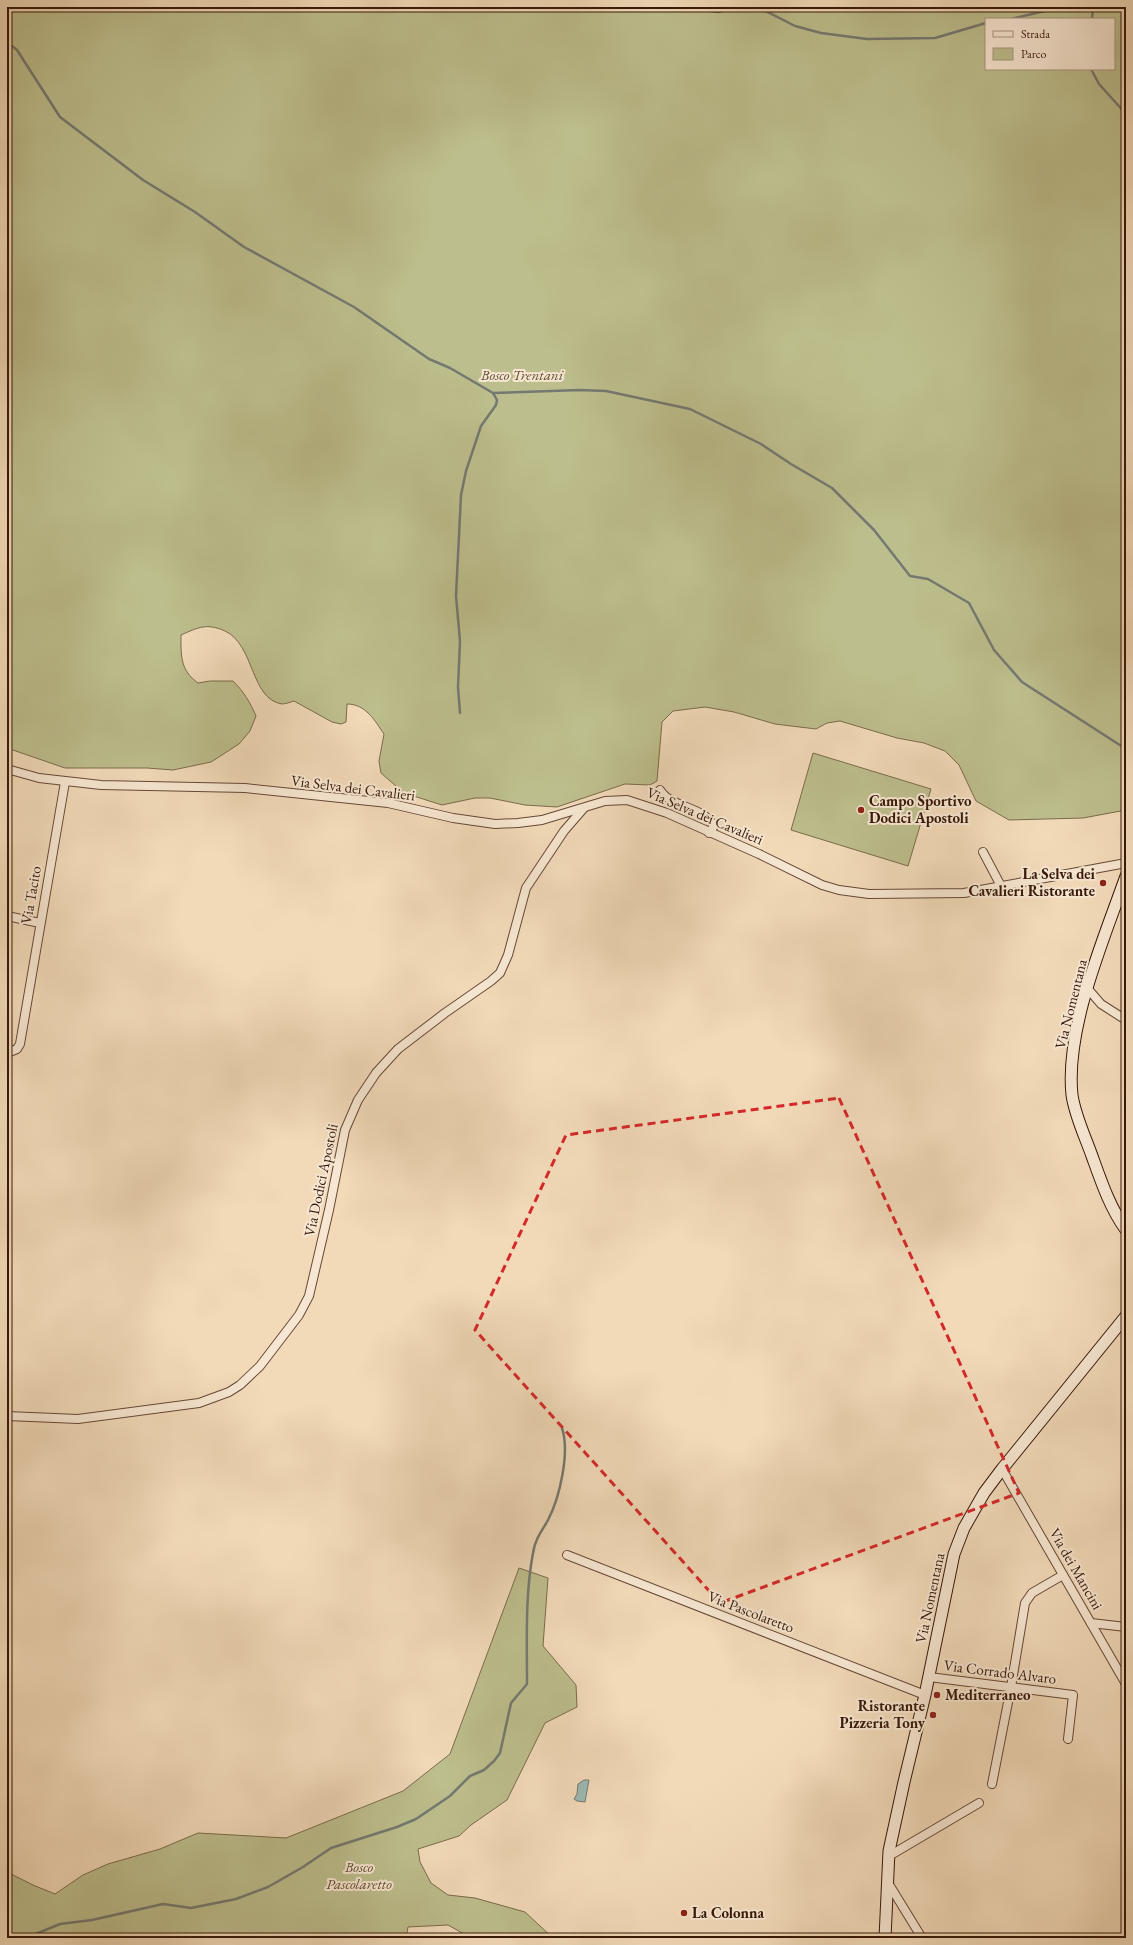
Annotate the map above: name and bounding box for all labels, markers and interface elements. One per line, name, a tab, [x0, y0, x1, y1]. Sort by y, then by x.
legend	[985, 18, 1115, 70]
text: Strada	[1021, 26, 1050, 42]
text: Parco	[1021, 46, 1046, 62]
park label: Bosco Trentani	[480, 365, 564, 384]
street label: Via Selva dei Cavalieri	[290, 770, 416, 805]
street label: Via Selva dei Cavalieri	[644, 782, 767, 849]
place label: Campo Sportivo Dodici Apostoli	[869, 791, 972, 827]
marker: Campo Sportivo Dodici Apostoli	[856, 805, 866, 815]
street label: Via Tacito	[16, 864, 45, 926]
place label: La Selva dei Cavalieri Ristorante	[968, 864, 1096, 900]
marker: La Selva dei Cavalieri Ristorante	[1098, 878, 1108, 888]
street label: Via Nomentana	[1050, 957, 1091, 1051]
street label: Via Dodici Apostoli	[299, 1121, 342, 1238]
street label: Via dei Mancini	[1045, 1525, 1108, 1613]
street label: Via Nomentana	[911, 1551, 948, 1645]
street label: Via Pascolaretto	[705, 1586, 797, 1637]
street label: Via Corrado Alvaro	[943, 1655, 1057, 1688]
place label: Mediterraneo	[945, 1685, 1031, 1704]
marker: Mediterraneo	[932, 1690, 942, 1700]
place label: Ristorante Pizzeria Tony	[840, 1696, 926, 1732]
marker: Ristorante Pizzeria Tony	[928, 1710, 938, 1720]
park label: Bosco Pascolaretto	[326, 1857, 392, 1893]
place label: La Colonna	[692, 1903, 764, 1922]
marker: La Colonna	[679, 1908, 689, 1918]

